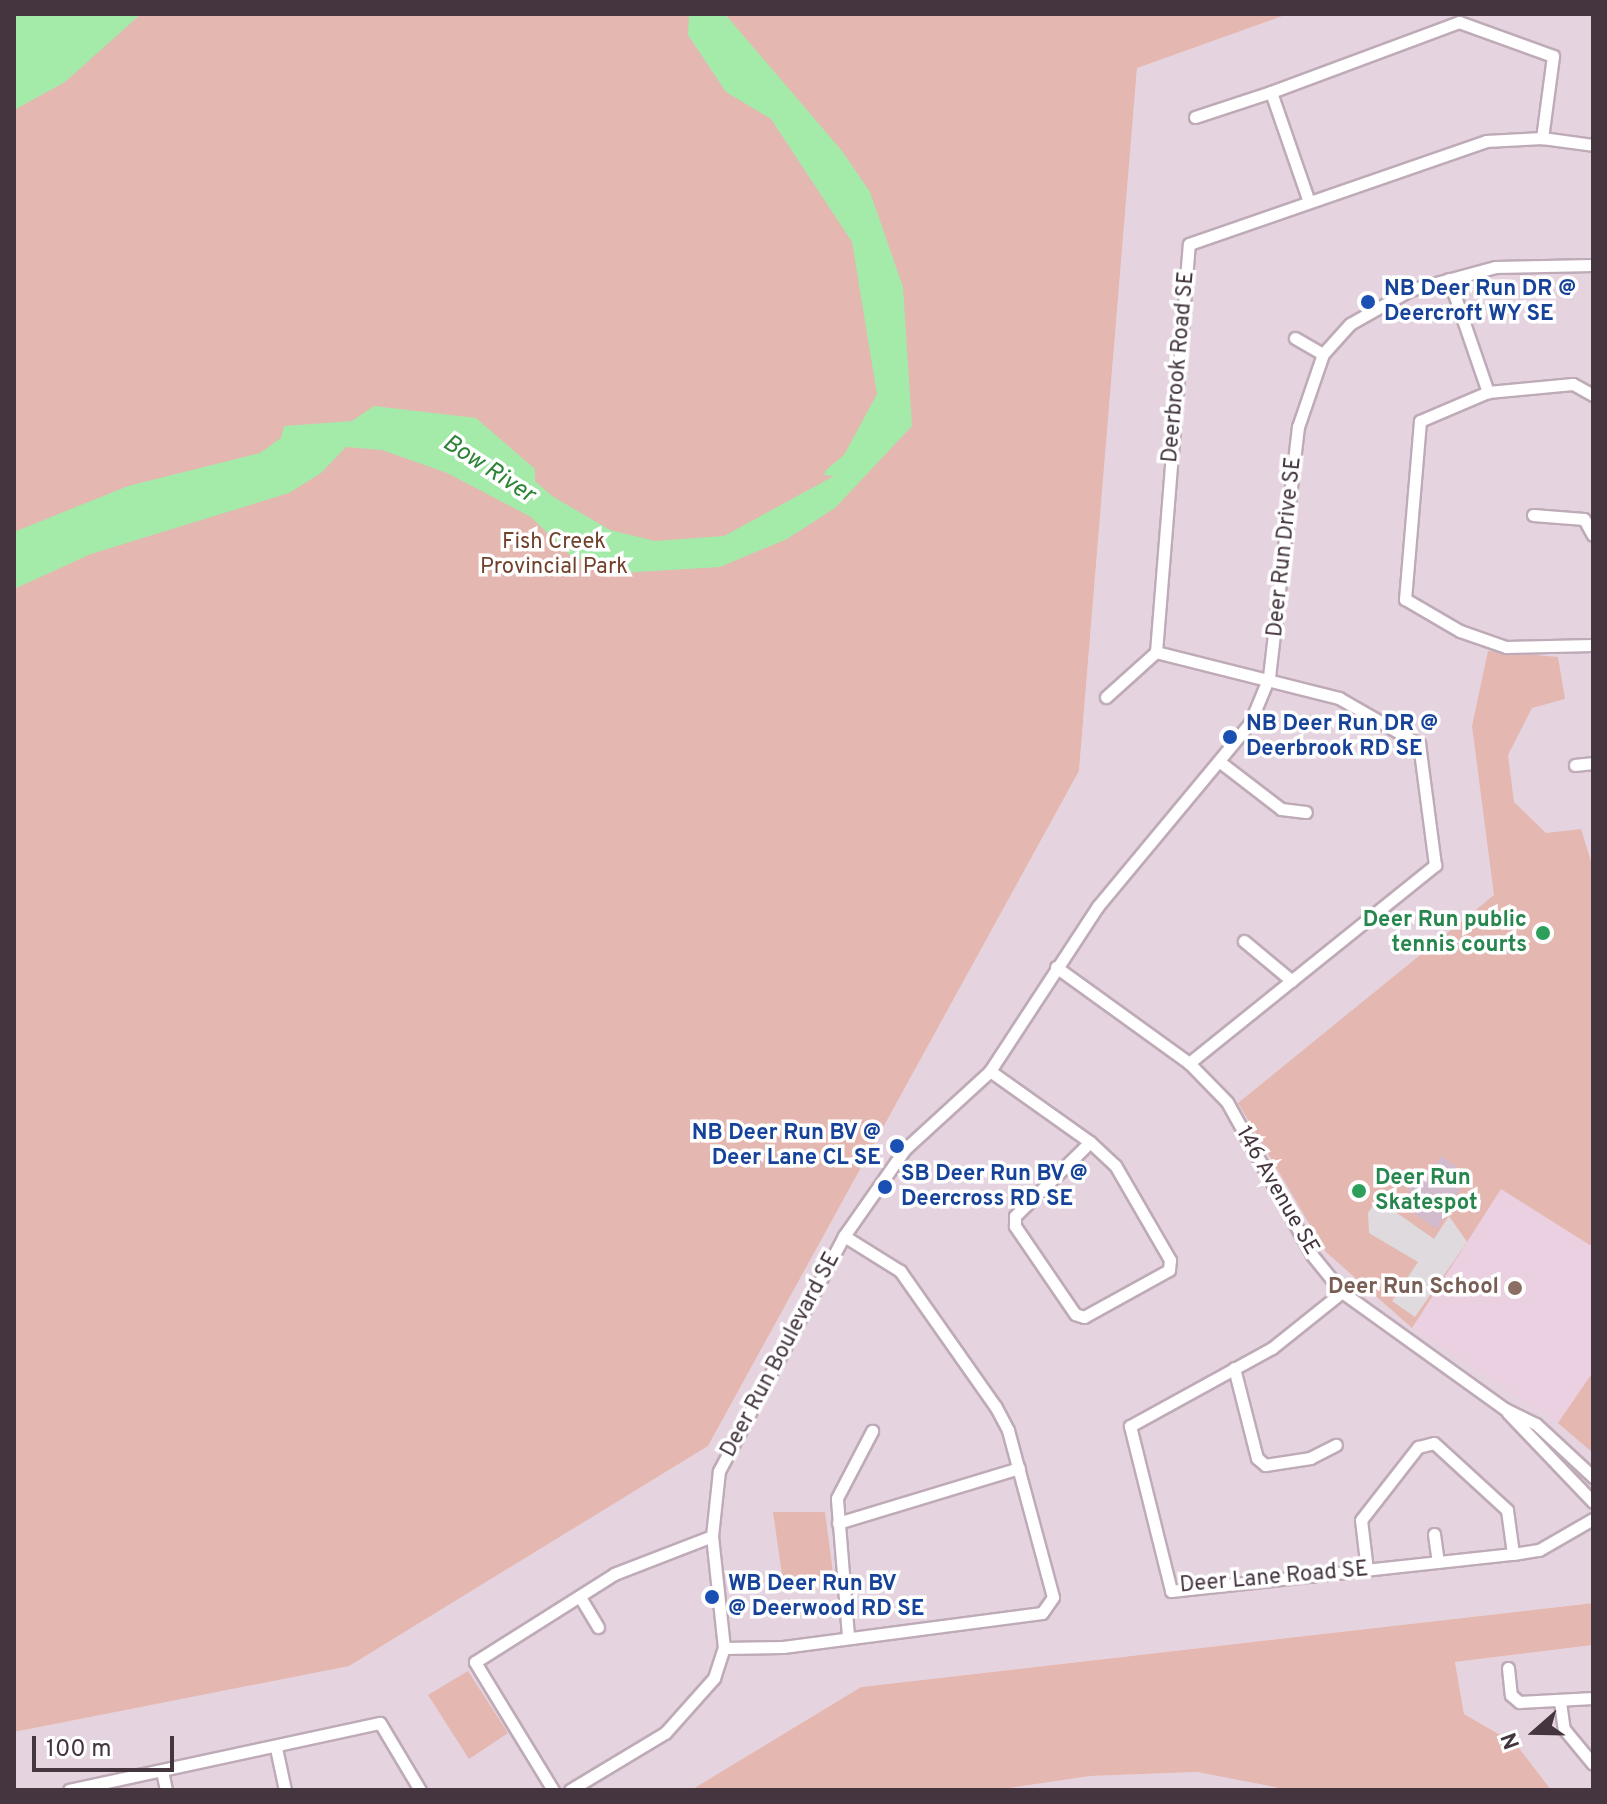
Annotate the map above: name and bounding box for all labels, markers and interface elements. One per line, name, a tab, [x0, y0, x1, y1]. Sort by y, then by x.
street label: Deerbrook Road SE	[1157, 270, 1201, 464]
place label: NB Deer Run DR @ Deercroft WY SE	[1384, 276, 1576, 328]
marker: NB Deer Run DR @ Deercroft WY SE	[1359, 293, 1377, 311]
water label: Bow River	[437, 430, 539, 510]
street label: Deer Run Drive SE	[1262, 456, 1308, 638]
park label: Fish Creek Provincial Park	[480, 529, 628, 580]
place label: NB Deer Run DR @ Deerbrook RD SE	[1246, 711, 1438, 762]
marker: NB Deer Run DR @ Deerbrook RD SE	[1221, 728, 1239, 746]
place label: Deer Run public tennis courts	[1363, 907, 1527, 958]
marker: Deer Run public tennis courts	[1534, 924, 1552, 942]
place label: NB Deer Run BV @ Deer Lane CL SE	[691, 1120, 881, 1172]
street label: 146 Avenue SE	[1229, 1122, 1325, 1260]
marker: NB Deer Run BV @ Deer Lane CL SE	[888, 1137, 906, 1155]
place label: SB Deer Run BV @ Deercross RD SE	[901, 1161, 1089, 1212]
place label: Deer Run Skatespot	[1375, 1165, 1478, 1216]
marker: SB Deer Run BV @ Deercross RD SE	[876, 1178, 894, 1196]
marker: Deer Run Skatespot	[1350, 1182, 1368, 1200]
street label: Deer Run Boulevard SE	[716, 1248, 846, 1462]
place label: Deer Run School	[1328, 1275, 1499, 1301]
marker: Deer Run School	[1506, 1279, 1524, 1297]
street label: Deer Lane Road SE	[1179, 1557, 1369, 1599]
place label: WB Deer Run BV @ Deerwood RD SE	[728, 1571, 925, 1622]
marker: WB Deer Run BV @ Deerwood RD SE	[703, 1588, 721, 1606]
north arrow	[1495, 1692, 1575, 1772]
scale bar	[36, 1720, 178, 1770]
text: N	[1497, 1728, 1527, 1752]
text: 100 m	[46, 1735, 112, 1765]

